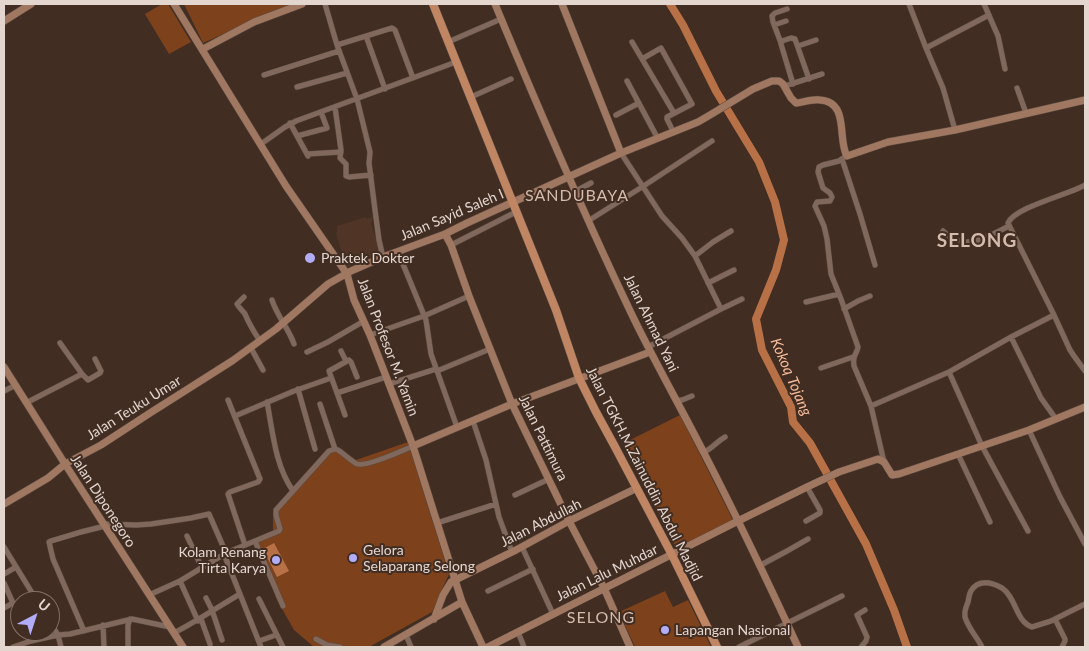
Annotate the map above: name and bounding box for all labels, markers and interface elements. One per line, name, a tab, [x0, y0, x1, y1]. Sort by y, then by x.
street label: Jalan Sayid Saleh I	[398, 186, 506, 244]
district label: SANDUBAYA	[524, 186, 630, 206]
district label: SELONG	[936, 230, 1018, 252]
place label: Praktek Dokter	[321, 250, 414, 266]
marker: Praktek Dokter	[303, 251, 317, 265]
street label: Jalan Ahmad Yani	[620, 271, 682, 375]
street label: Jalan Profesor M. Yamin	[354, 276, 422, 418]
water label: Kokoq Tojang	[767, 335, 815, 419]
street label: Jalan TGKH.M.Zainuddin Abdul Madjid	[582, 364, 706, 584]
street label: Jalan Teuku Umar	[84, 372, 184, 444]
street label: Jalan Pattimura	[515, 392, 571, 484]
street label: Jalan Diponegoro	[67, 452, 139, 550]
street label: Jalan Abdullah	[498, 495, 584, 551]
street label: Jalan Lalu Muhdar	[553, 541, 661, 605]
place label: Gelora Selaparang Selong	[363, 542, 475, 574]
place label: Kolam Renang Tirta Karya	[178, 544, 266, 576]
marker: Gelora Selaparang Selong	[347, 552, 359, 564]
marker: Kolam Renang Tirta Karya	[270, 554, 282, 566]
north arrow	[10, 591, 60, 641]
text: U	[35, 595, 54, 615]
district label: SELONG	[566, 608, 636, 628]
place label: Lapangan Nasional	[675, 622, 790, 638]
marker: Lapangan Nasional	[659, 624, 671, 636]

